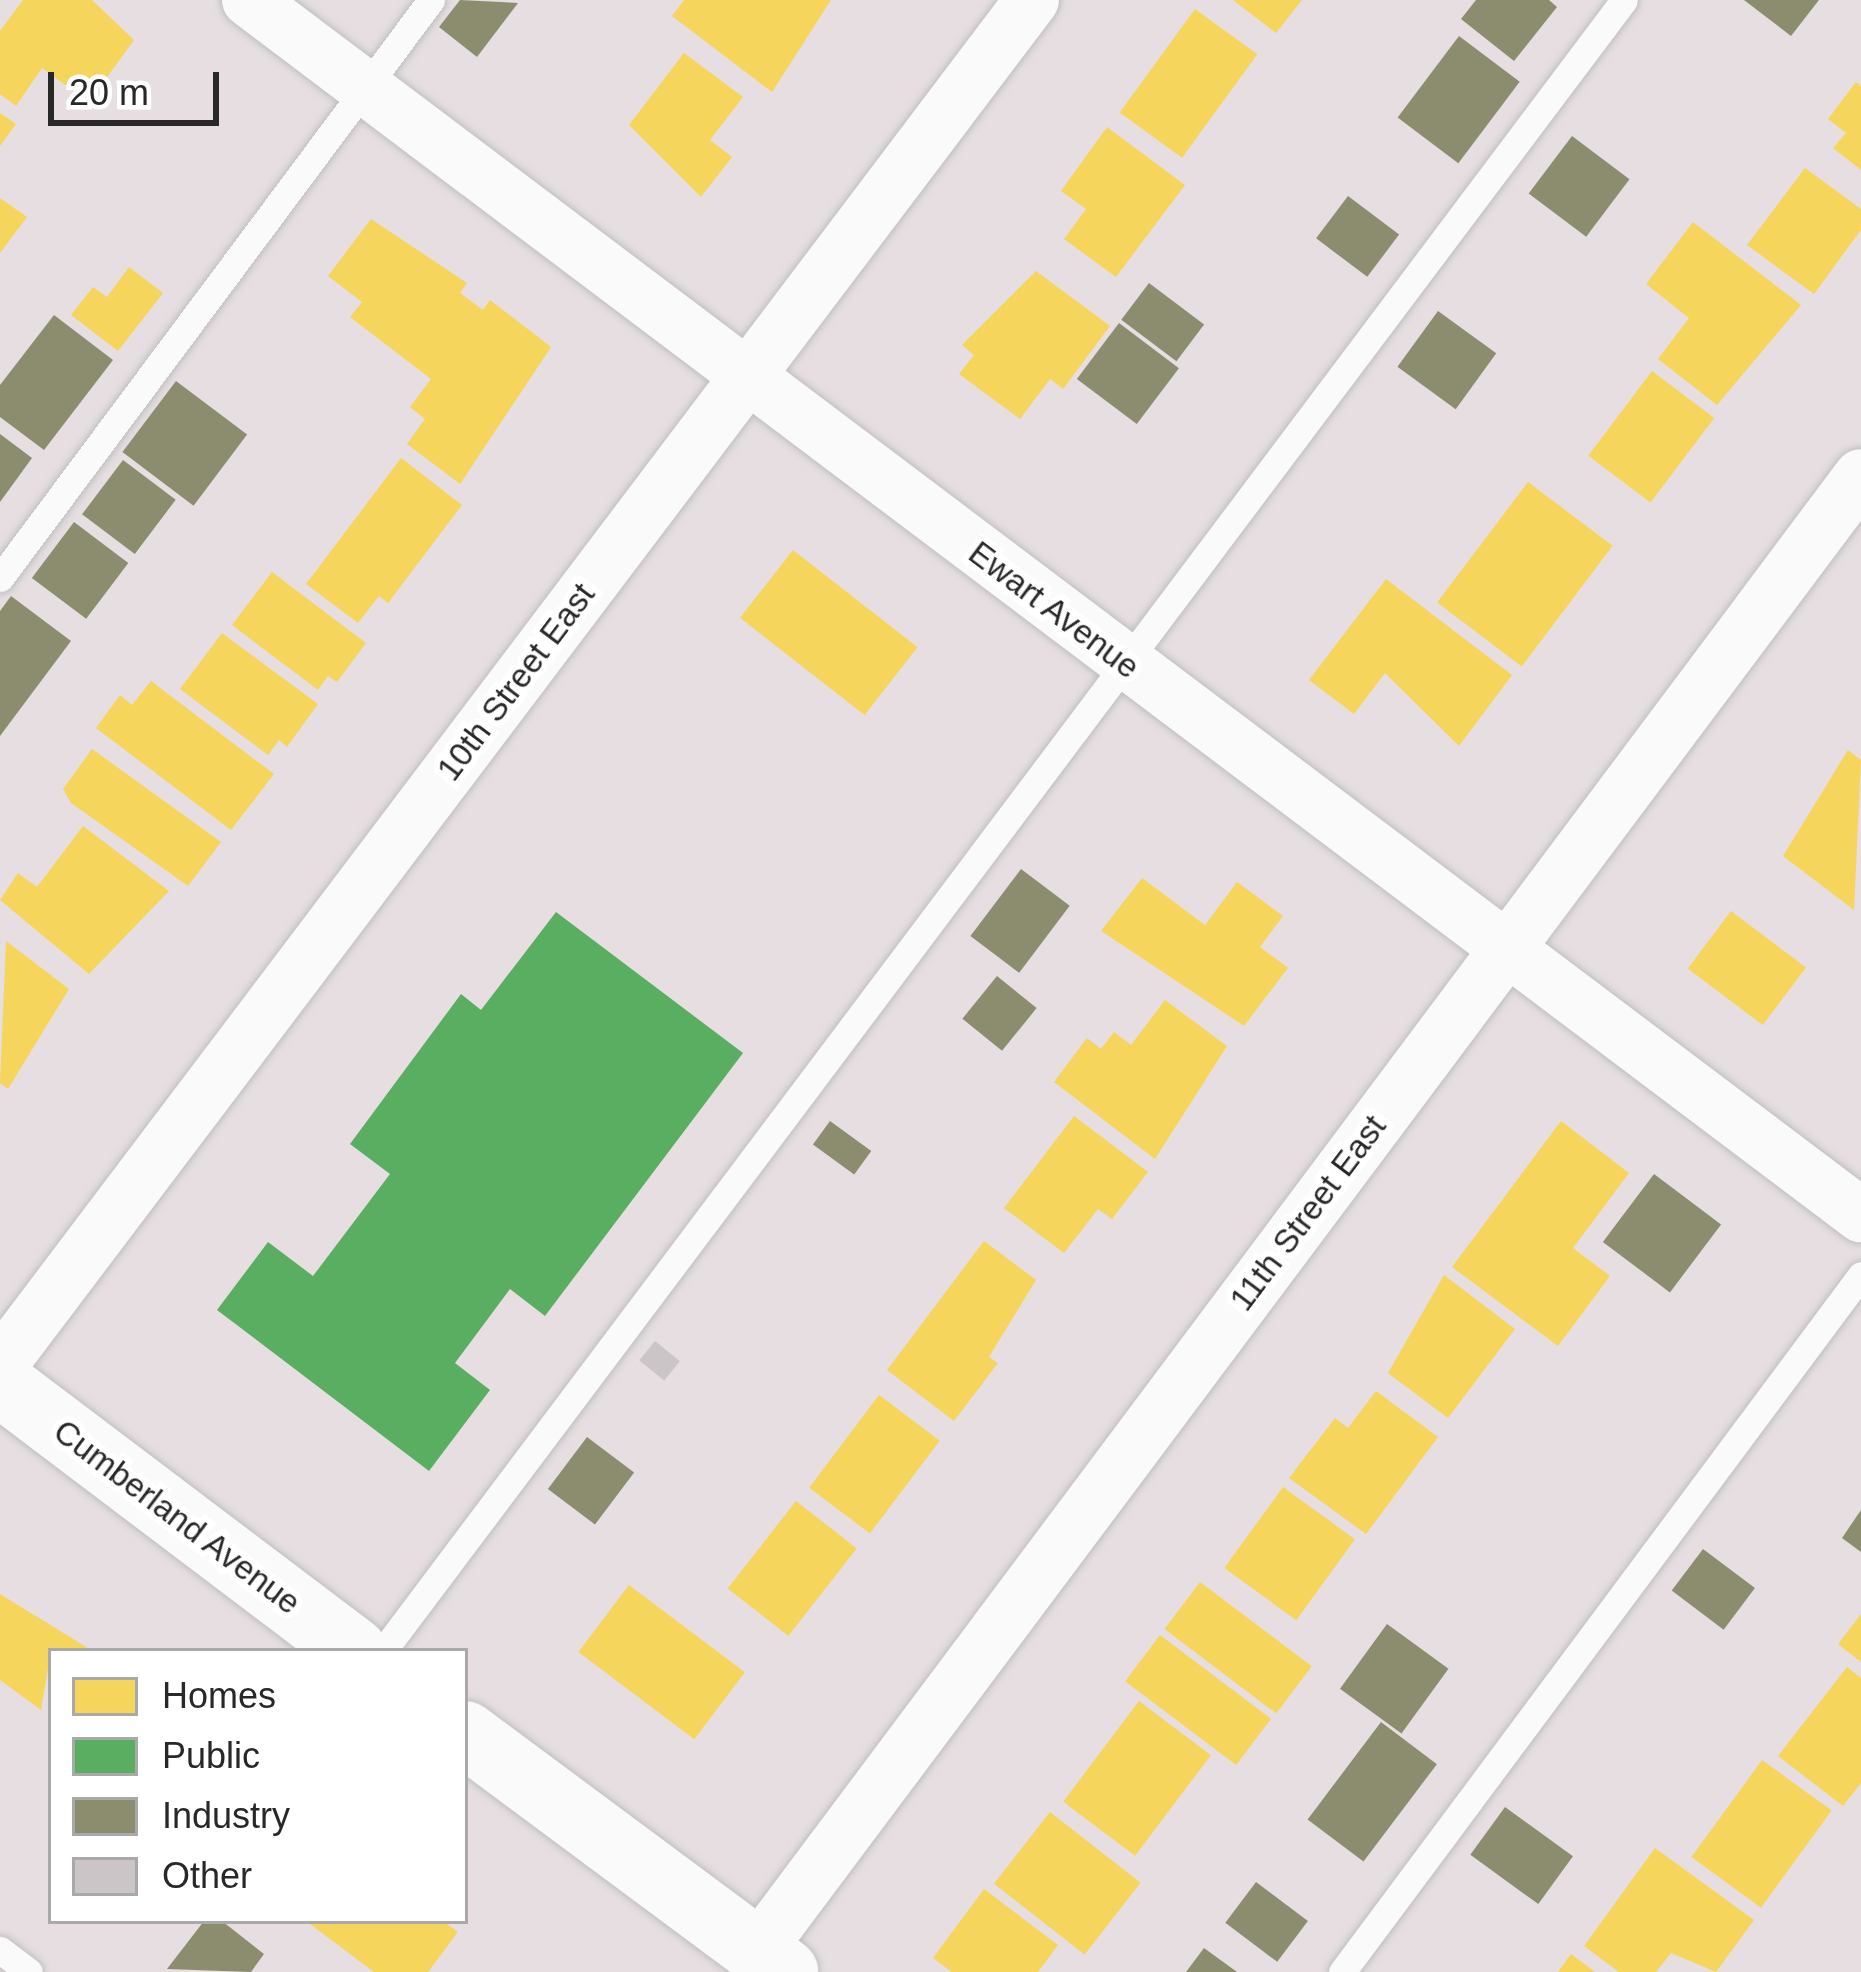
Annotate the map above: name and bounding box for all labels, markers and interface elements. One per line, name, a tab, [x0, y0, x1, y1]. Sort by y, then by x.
scale bar	[54, 48, 225, 122]
text: 20 m	[69, 72, 149, 113]
street label: Ewart Avenue	[960, 533, 1148, 687]
street label: 10th Street East	[429, 576, 603, 788]
street label: 11th Street East	[1222, 1108, 1394, 1318]
street label: Cumberland Avenue	[45, 1411, 309, 1623]
legend	[48, 1648, 468, 1924]
text: Homes	[162, 1675, 276, 1716]
text: Public	[162, 1735, 260, 1776]
text: Industry	[162, 1795, 290, 1836]
text: Other	[162, 1855, 252, 1896]

